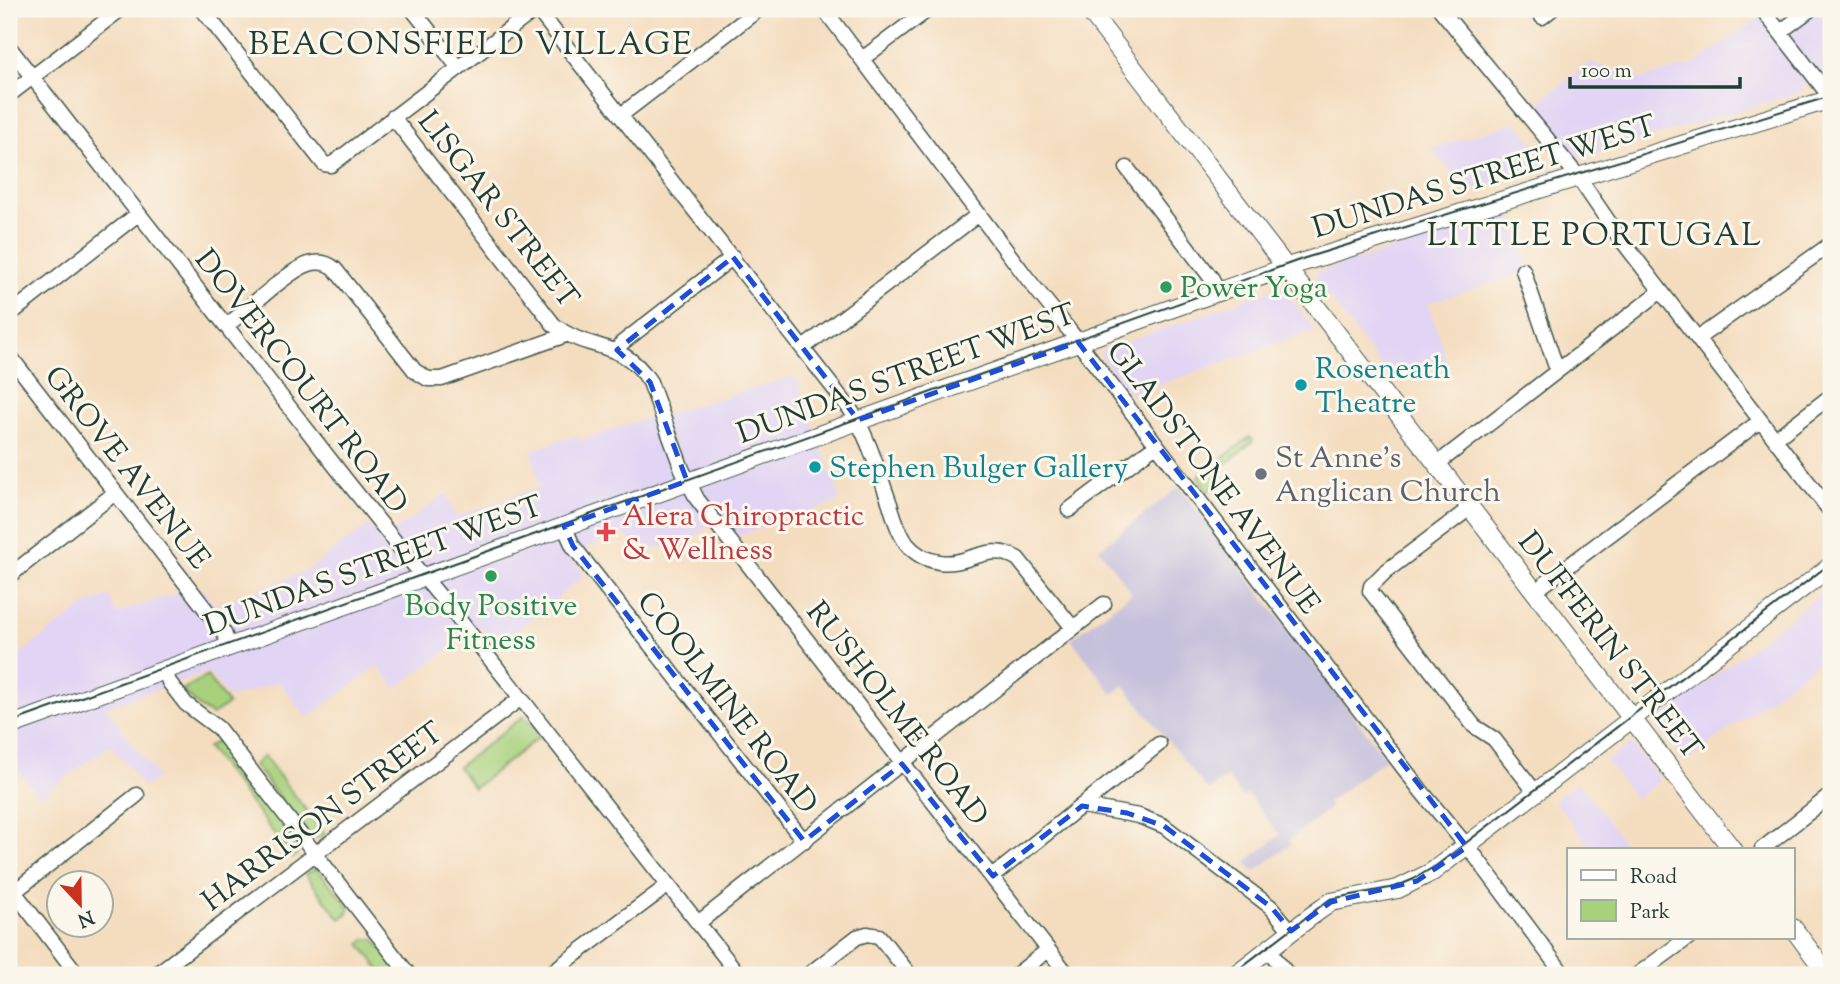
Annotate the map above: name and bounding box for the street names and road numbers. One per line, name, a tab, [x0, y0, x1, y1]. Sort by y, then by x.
street label: LISGAR STREET	[406, 103, 588, 319]
street label: DUNDAS STREET WEST	[1308, 106, 1662, 251]
street label: DOVERCOURT ROAD	[183, 241, 417, 524]
street label: DUNDAS STREET WEST	[732, 294, 1082, 457]
street label: GLADSTONE AVENUE	[1095, 333, 1329, 624]
street label: GROVE AVENUE	[33, 358, 219, 579]
street label: DUNDAS STREET WEST	[199, 486, 549, 649]
street label: DUFFERIN STREET	[1506, 523, 1712, 770]
street label: COOLMINE ROAD	[625, 583, 827, 824]
street label: RUSHOLME ROAD	[795, 593, 997, 836]
street label: HARRISON STREET	[194, 713, 453, 923]

